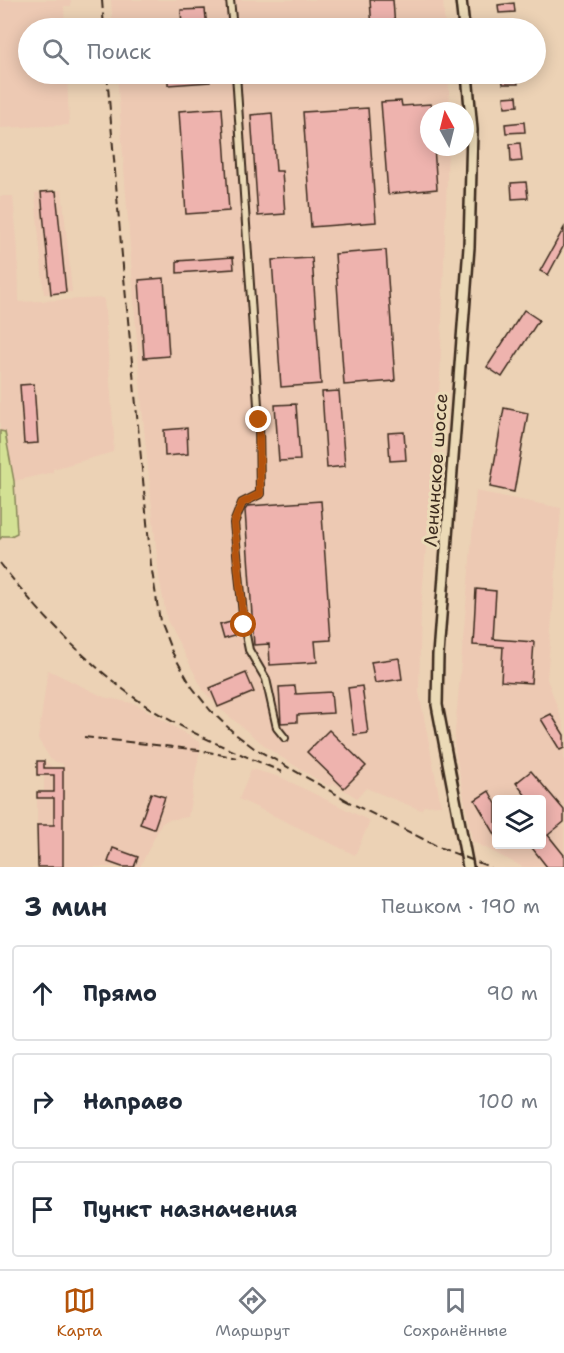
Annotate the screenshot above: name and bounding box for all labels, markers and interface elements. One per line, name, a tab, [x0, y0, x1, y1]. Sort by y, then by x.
search box	[18, 18, 546, 84]
icon: search	[39, 35, 72, 68]
text: Поиск	[87, 37, 151, 66]
north arrow	[420, 102, 474, 156]
street label: Ленинское шоссе	[419, 392, 453, 548]
route end	[245, 406, 271, 432]
route start	[230, 611, 256, 637]
map controls	[492, 795, 546, 849]
button: layers	[492, 795, 546, 849]
text: 3 мин	[24, 889, 107, 924]
text: Пешком · 190 m	[382, 893, 540, 919]
icon: ahead	[26, 977, 59, 1010]
text: Прямо	[83, 979, 157, 1008]
text: 90 m	[486, 980, 538, 1006]
icon: right	[26, 1085, 59, 1118]
text: Направо	[83, 1087, 183, 1116]
text: 100 m	[478, 1088, 538, 1114]
icon: arrive	[26, 1193, 59, 1226]
text: Пункт назначения	[83, 1195, 297, 1224]
tab: Карта	[57, 1284, 102, 1341]
tab: Маршрут	[215, 1284, 290, 1341]
tab: Сохранённые	[403, 1284, 507, 1341]

